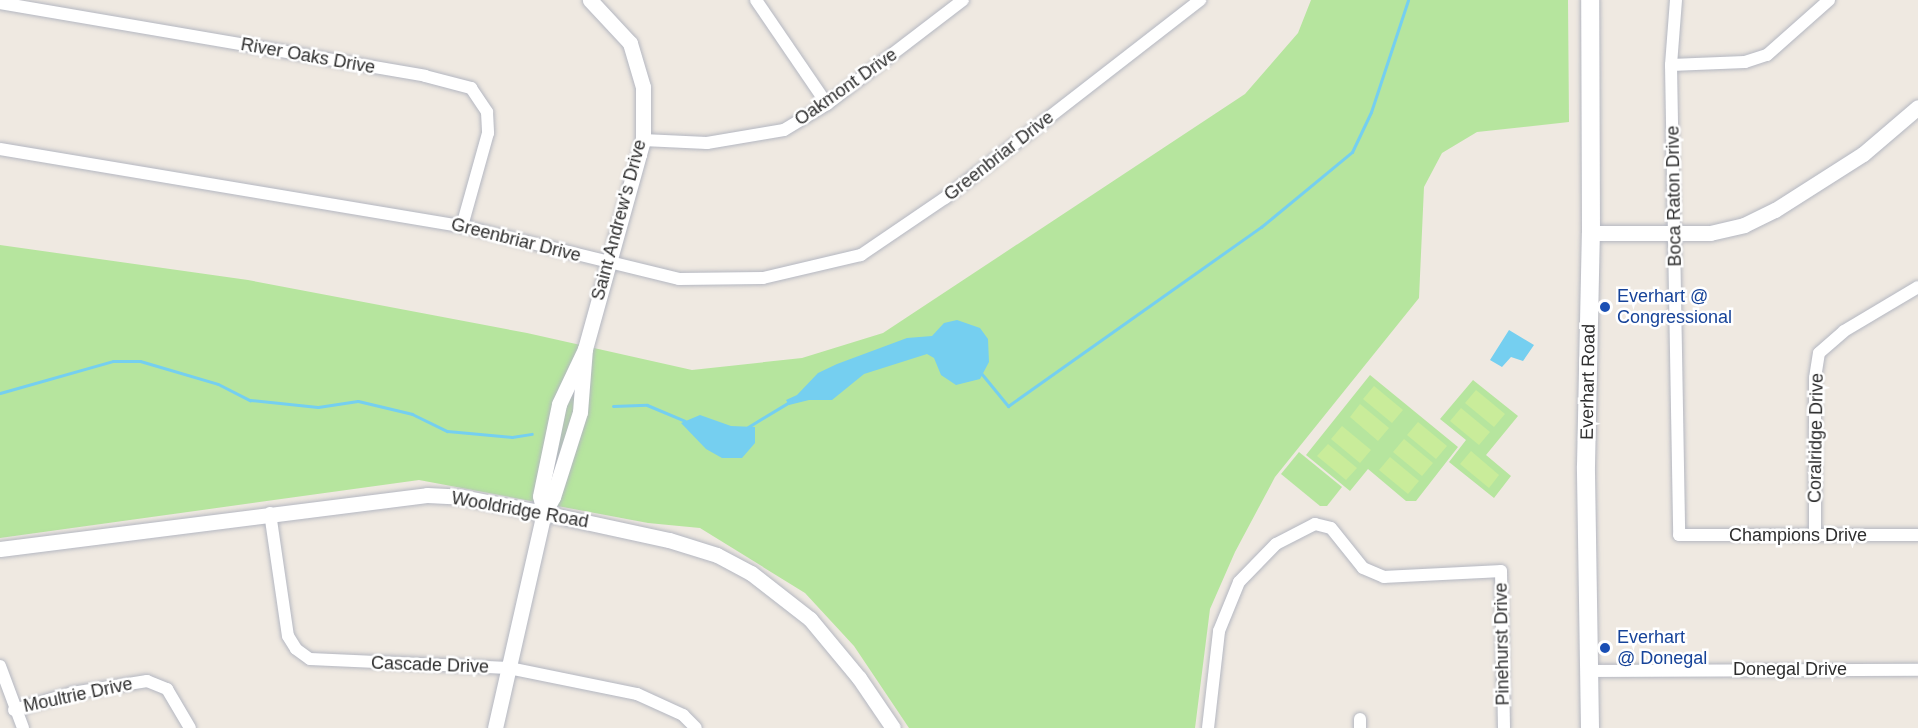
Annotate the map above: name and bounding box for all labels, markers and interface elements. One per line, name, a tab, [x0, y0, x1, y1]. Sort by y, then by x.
street label: River Oaks Drive	[239, 34, 377, 78]
street label: Oakmont Drive	[791, 44, 901, 130]
street label: Greenbriar Drive	[940, 107, 1058, 205]
street label: Boca Raton Drive	[1662, 125, 1686, 267]
street label: Saint Andrew's Drive	[587, 137, 651, 303]
street label: Greenbriar Drive	[449, 213, 583, 267]
place label: Everhart @ Congressional	[1617, 286, 1732, 328]
marker: Everhart @ Congressional	[1598, 300, 1612, 314]
street label: Everhart Road	[1576, 324, 1600, 440]
street label: Coralridge Drive	[1804, 373, 1828, 503]
street label: Wooldridge Road	[450, 487, 590, 533]
street label: Champions Drive	[1729, 524, 1867, 546]
street label: Pinehurst Drive	[1490, 582, 1514, 706]
place label: Everhart @ Donegal	[1617, 627, 1707, 670]
marker: Everhart @ Donegal	[1598, 641, 1612, 655]
street label: Cascade Drive	[371, 652, 489, 678]
street label: Donegal Drive	[1733, 658, 1847, 680]
street label: Moultrie Drive	[21, 673, 135, 717]

